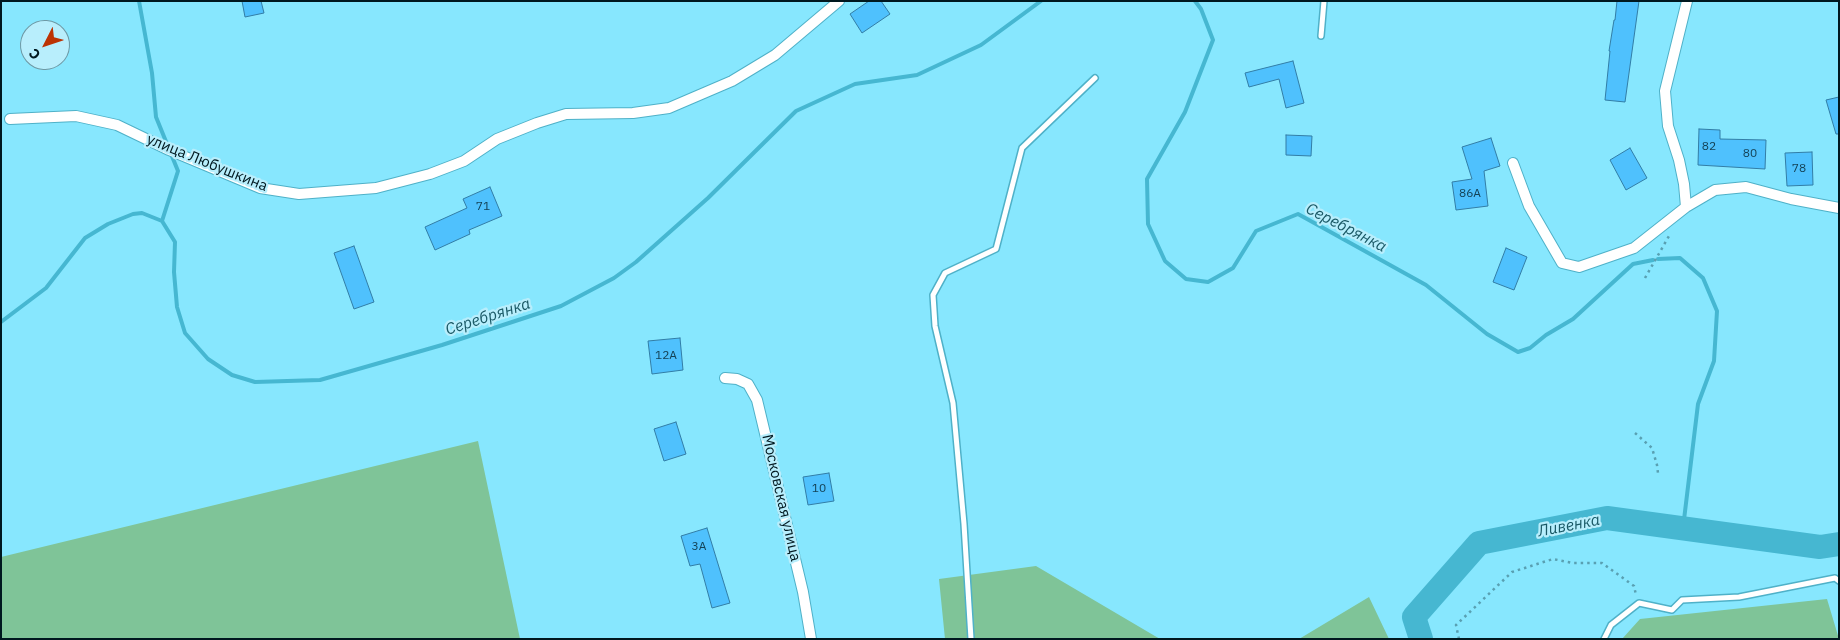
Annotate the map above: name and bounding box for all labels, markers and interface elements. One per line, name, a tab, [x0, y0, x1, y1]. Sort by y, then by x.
north arrow	[20, 20, 70, 70]
text: С	[25, 45, 44, 64]
street label: улица Любушкина	[144, 131, 270, 195]
house number: 82	[1702, 140, 1716, 154]
house number: 80	[1743, 147, 1757, 161]
house number: 78	[1792, 162, 1806, 176]
house number: 86А	[1459, 187, 1481, 201]
water label: Серебрянка	[1302, 199, 1390, 257]
house number: 71	[476, 200, 490, 214]
water label: Серебрянка	[443, 294, 533, 340]
house number: 12А	[655, 349, 677, 363]
street label: Московская улица	[758, 433, 804, 563]
house number: 10	[812, 482, 826, 496]
water label: Ливенка	[1536, 511, 1602, 541]
house number: 3А	[692, 540, 706, 554]

